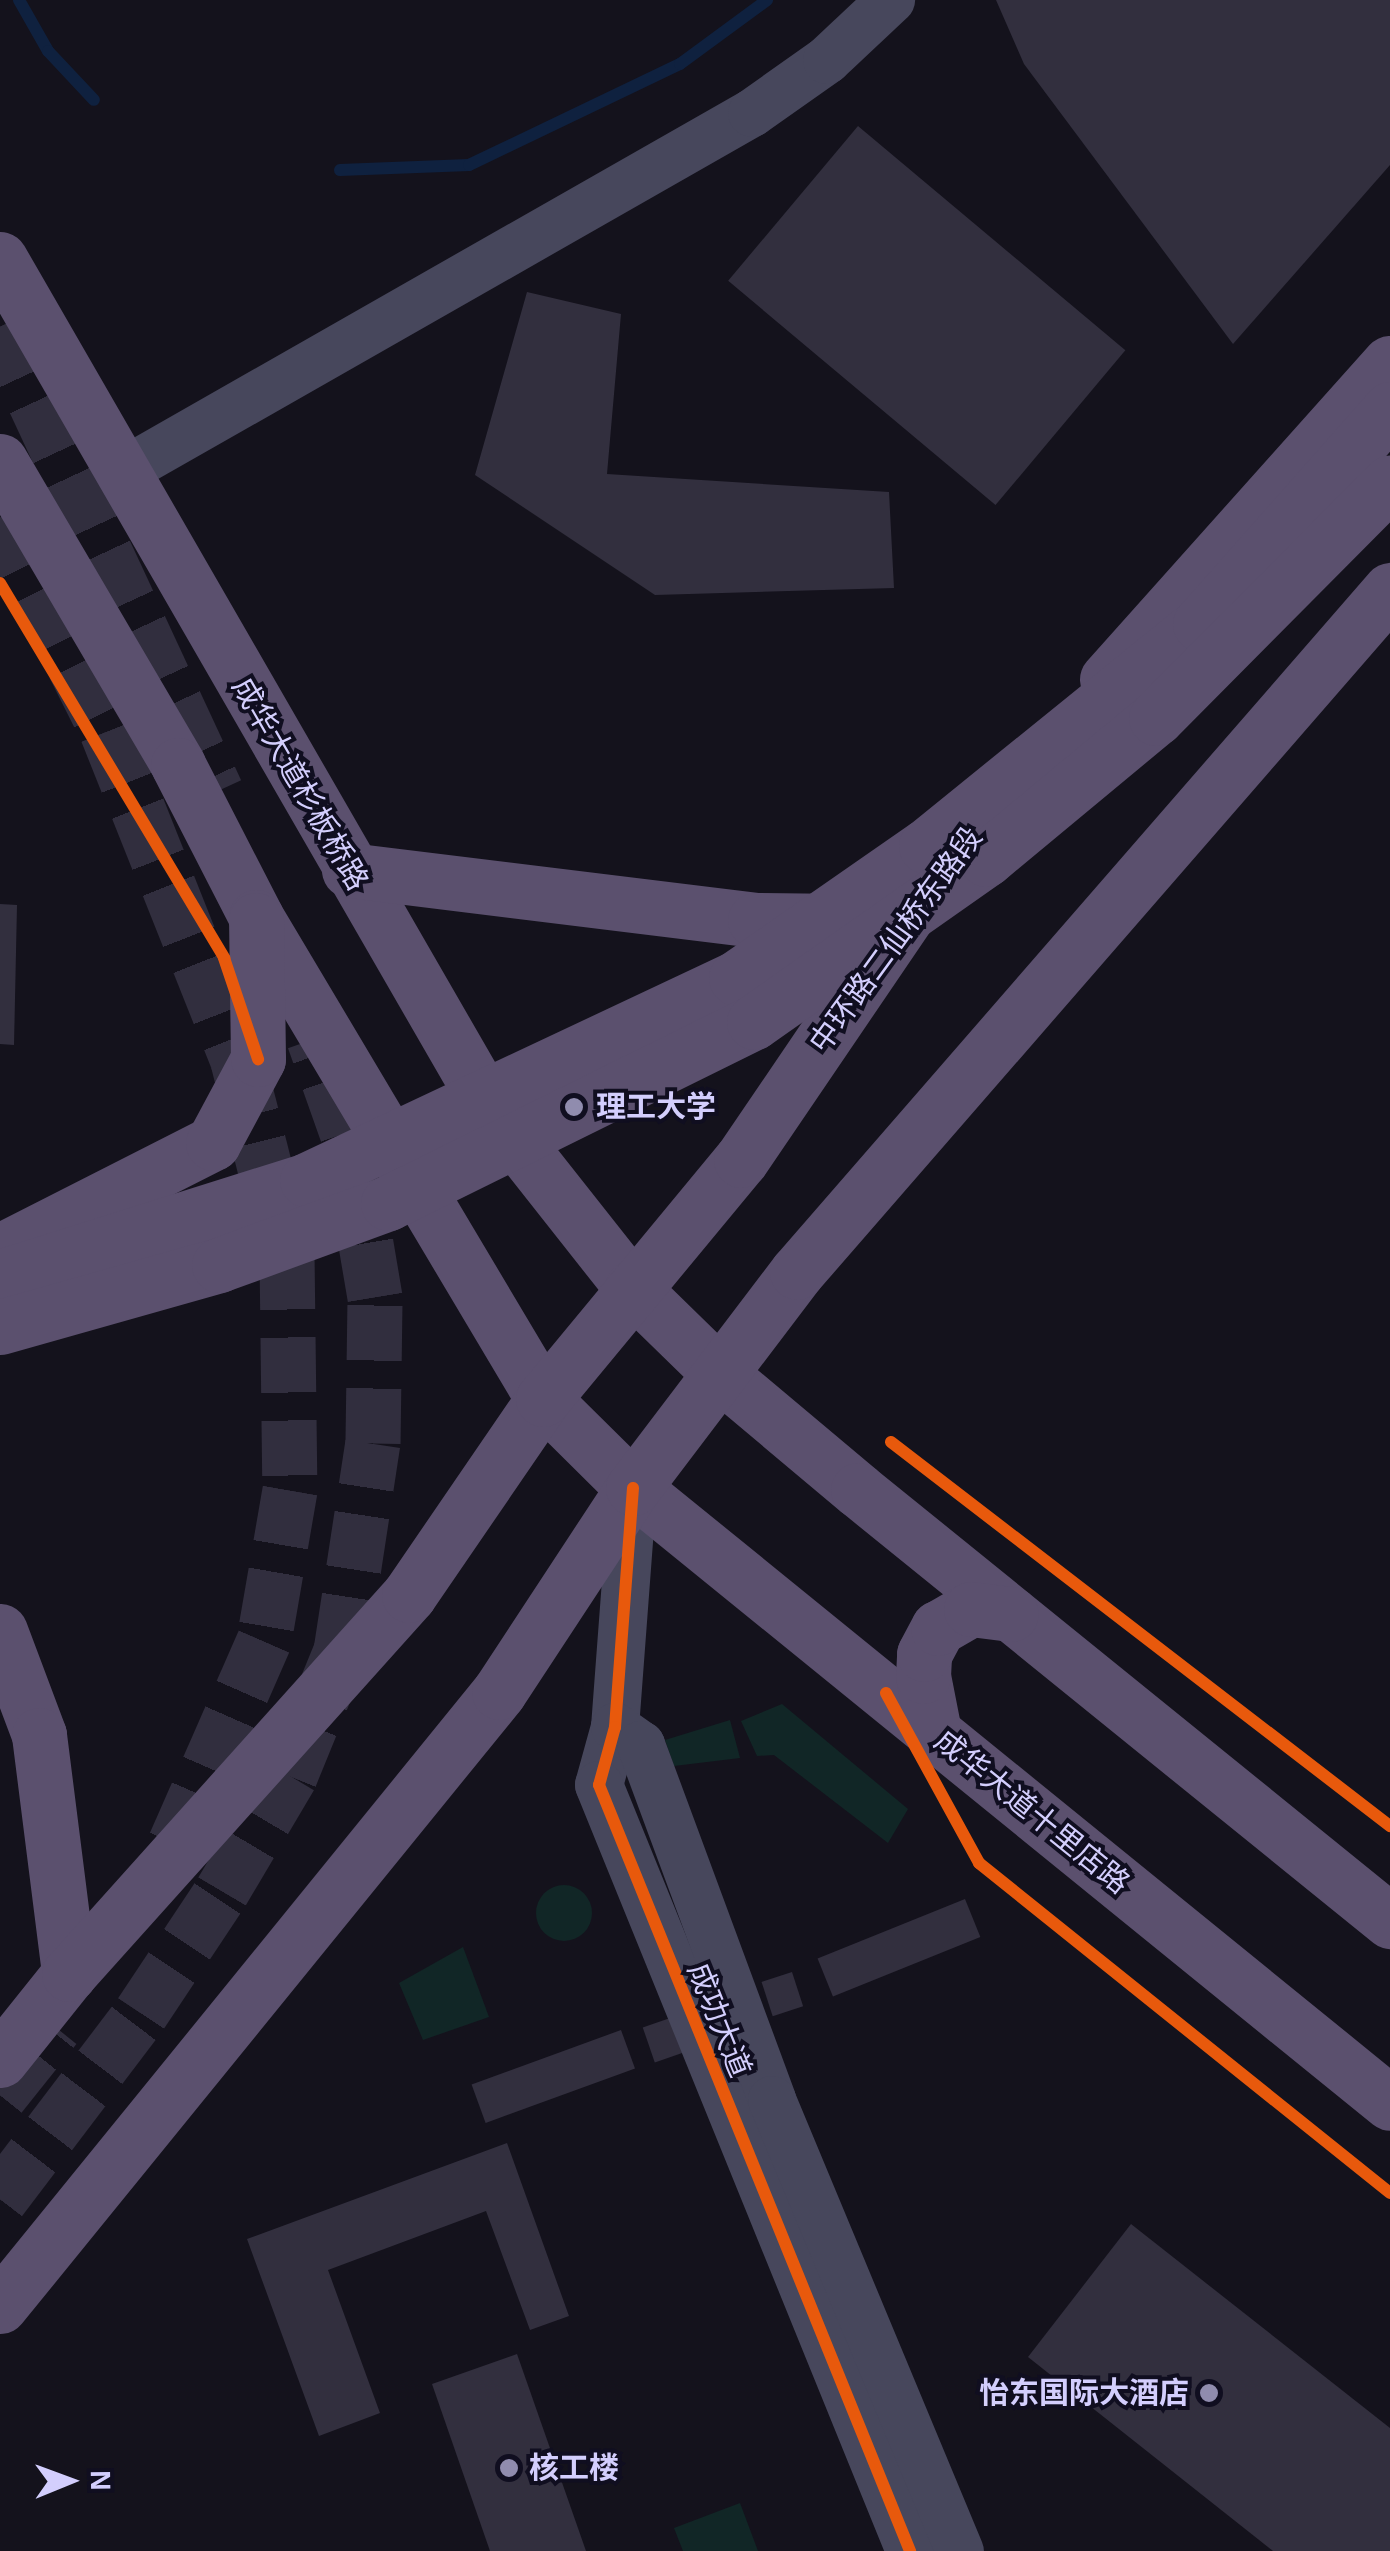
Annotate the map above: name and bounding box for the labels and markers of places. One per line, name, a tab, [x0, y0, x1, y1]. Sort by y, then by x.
place label: 理工大学	[596, 1089, 716, 1125]
marker: 理工大学	[561, 1094, 587, 1120]
place label: 怡东国际大酒店	[979, 2375, 1189, 2411]
marker: 怡东国际大酒店	[1198, 2382, 1220, 2404]
place label: 核工楼	[529, 2450, 619, 2486]
marker: 核工楼	[498, 2457, 520, 2479]

